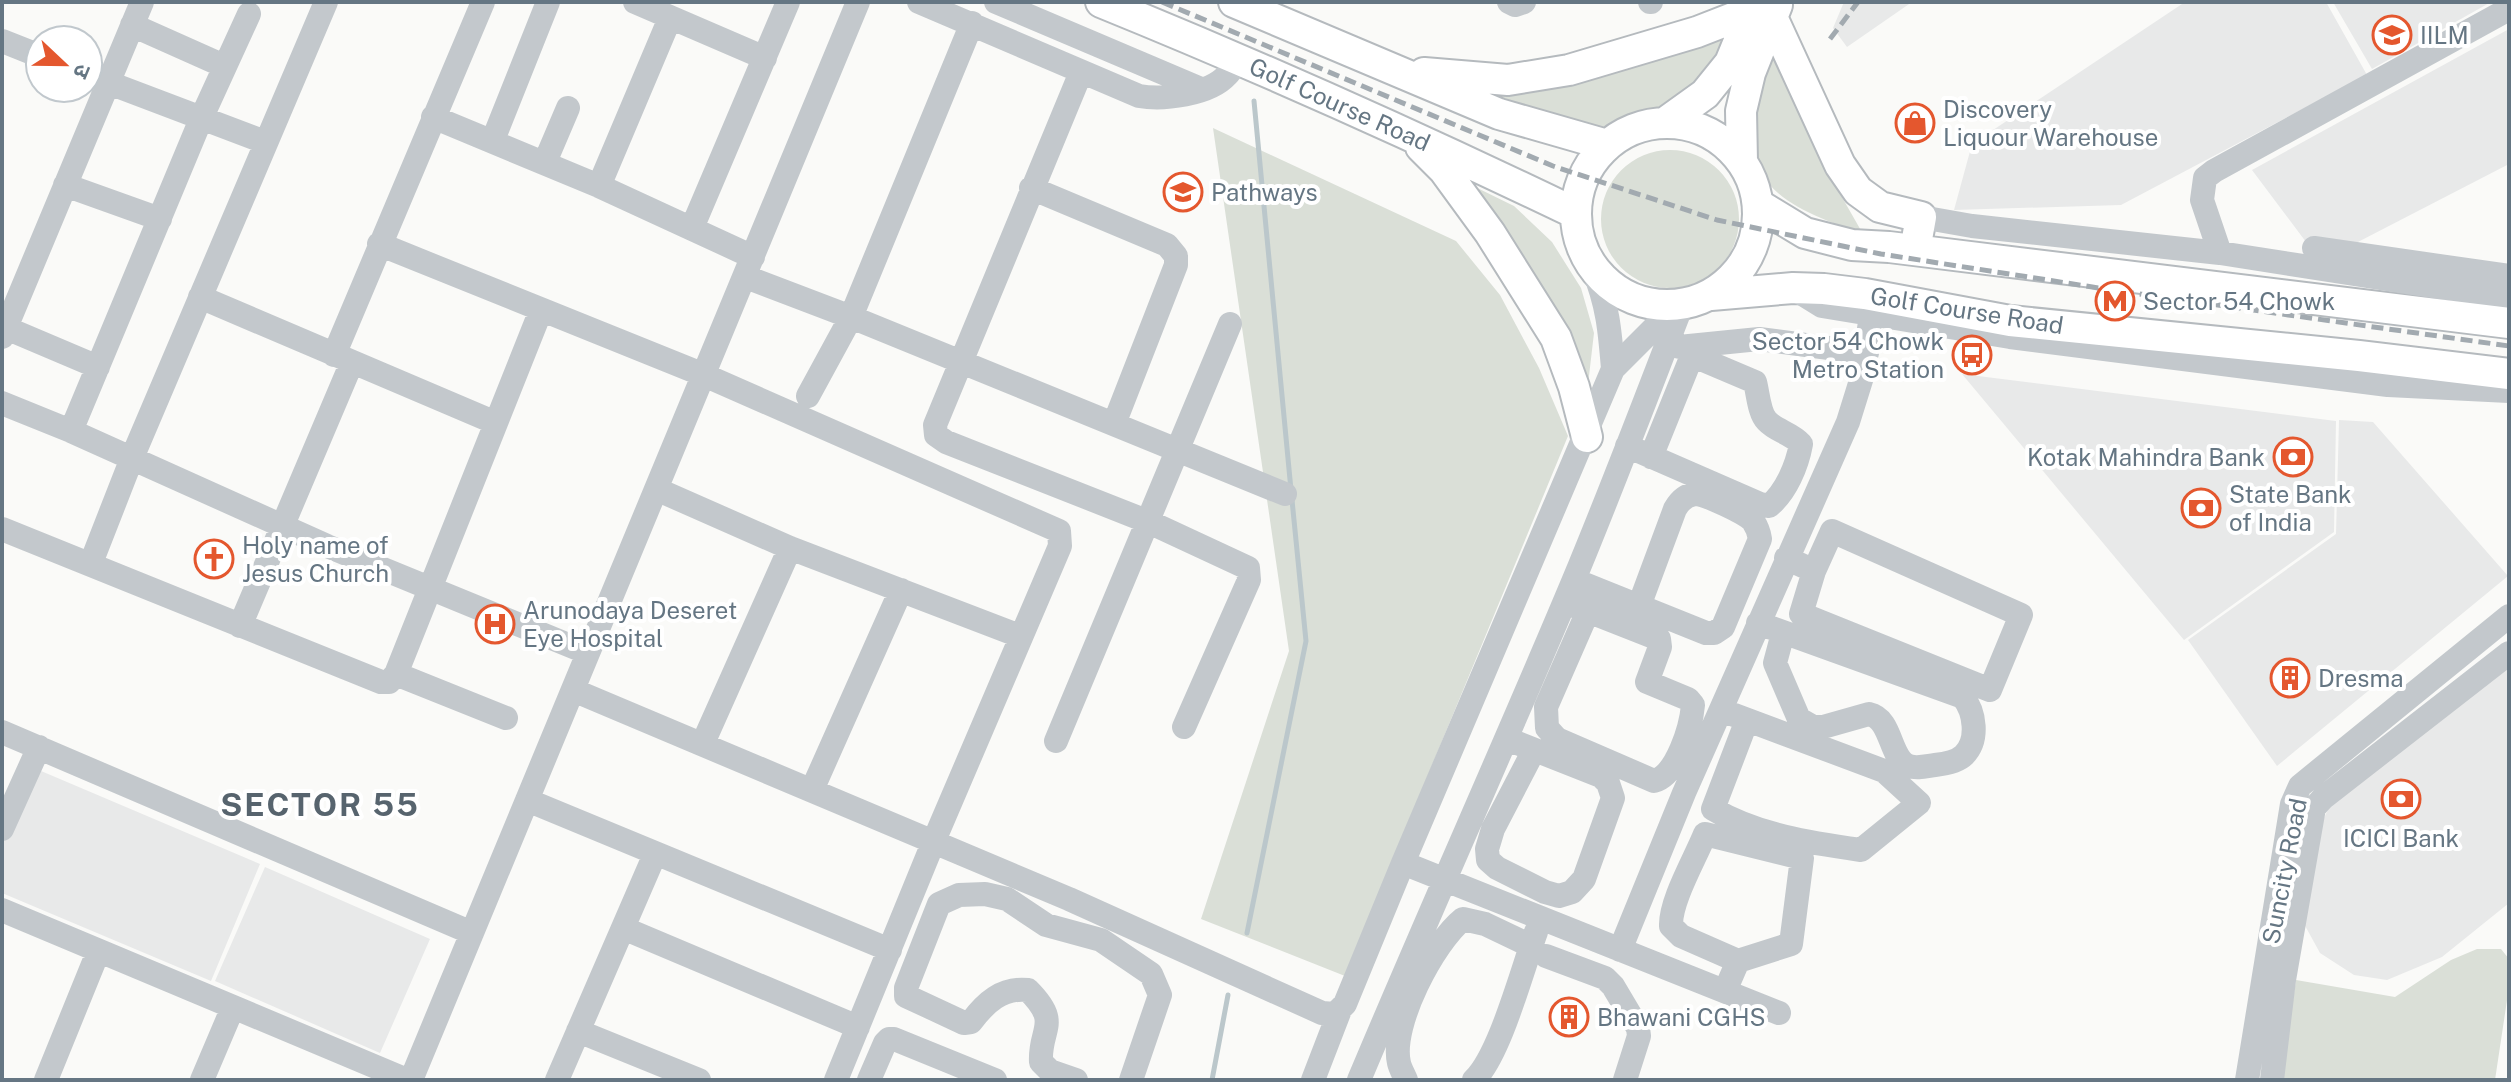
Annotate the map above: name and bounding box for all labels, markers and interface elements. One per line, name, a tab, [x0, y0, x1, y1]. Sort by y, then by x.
school or university icon: IILM	[2371, 14, 2413, 56]
place label: IILM	[2420, 21, 2469, 49]
north arrow	[24, 24, 104, 104]
street label: Golf Course Road	[1245, 52, 1435, 156]
text: उ	[68, 61, 97, 83]
place label: Discovery Liquour Warehouse	[1943, 95, 2158, 151]
shop icon: Discovery Liquour Warehouse	[1894, 102, 1936, 144]
school or university icon: Pathways	[1162, 171, 1204, 213]
place label: Pathways	[1211, 178, 1318, 206]
metro station icon: Sector 54 Chowk	[2094, 280, 2136, 322]
street label: Golf Course Road	[1869, 281, 2065, 339]
place label: Sector 54 Chowk	[2143, 287, 2335, 315]
place label: Sector 54 Chowk Metro Station	[1752, 327, 1944, 383]
bus stop icon: Sector 54 Chowk Metro Station	[1951, 334, 1993, 376]
bank icon: Kotak Mahindra Bank	[2272, 436, 2314, 478]
place label: Kotak Mahindra Bank	[2027, 443, 2265, 471]
place label: State Bank of India	[2229, 480, 2352, 536]
bank icon: State Bank of India	[2180, 487, 2222, 529]
place label: Holy name of Jesus Church	[242, 531, 389, 587]
church icon: Holy name of Jesus Church	[193, 538, 235, 580]
place label: Arunodaya Deseret Eye Hospital	[523, 596, 737, 652]
hospital icon: Arunodaya Deseret Eye Hospital	[474, 603, 516, 645]
building icon: Dresma	[2269, 657, 2311, 699]
place label: Dresma	[2318, 664, 2404, 692]
bank icon: ICICI Bank	[2380, 778, 2422, 820]
district label: SECTOR 55	[220, 786, 420, 823]
street label: Suncity Road	[2256, 796, 2312, 946]
place label: ICICI Bank	[2343, 824, 2459, 852]
building icon: Bhawani CGHS	[1548, 996, 1590, 1038]
place label: Bhawani CGHS	[1597, 1003, 1766, 1031]

